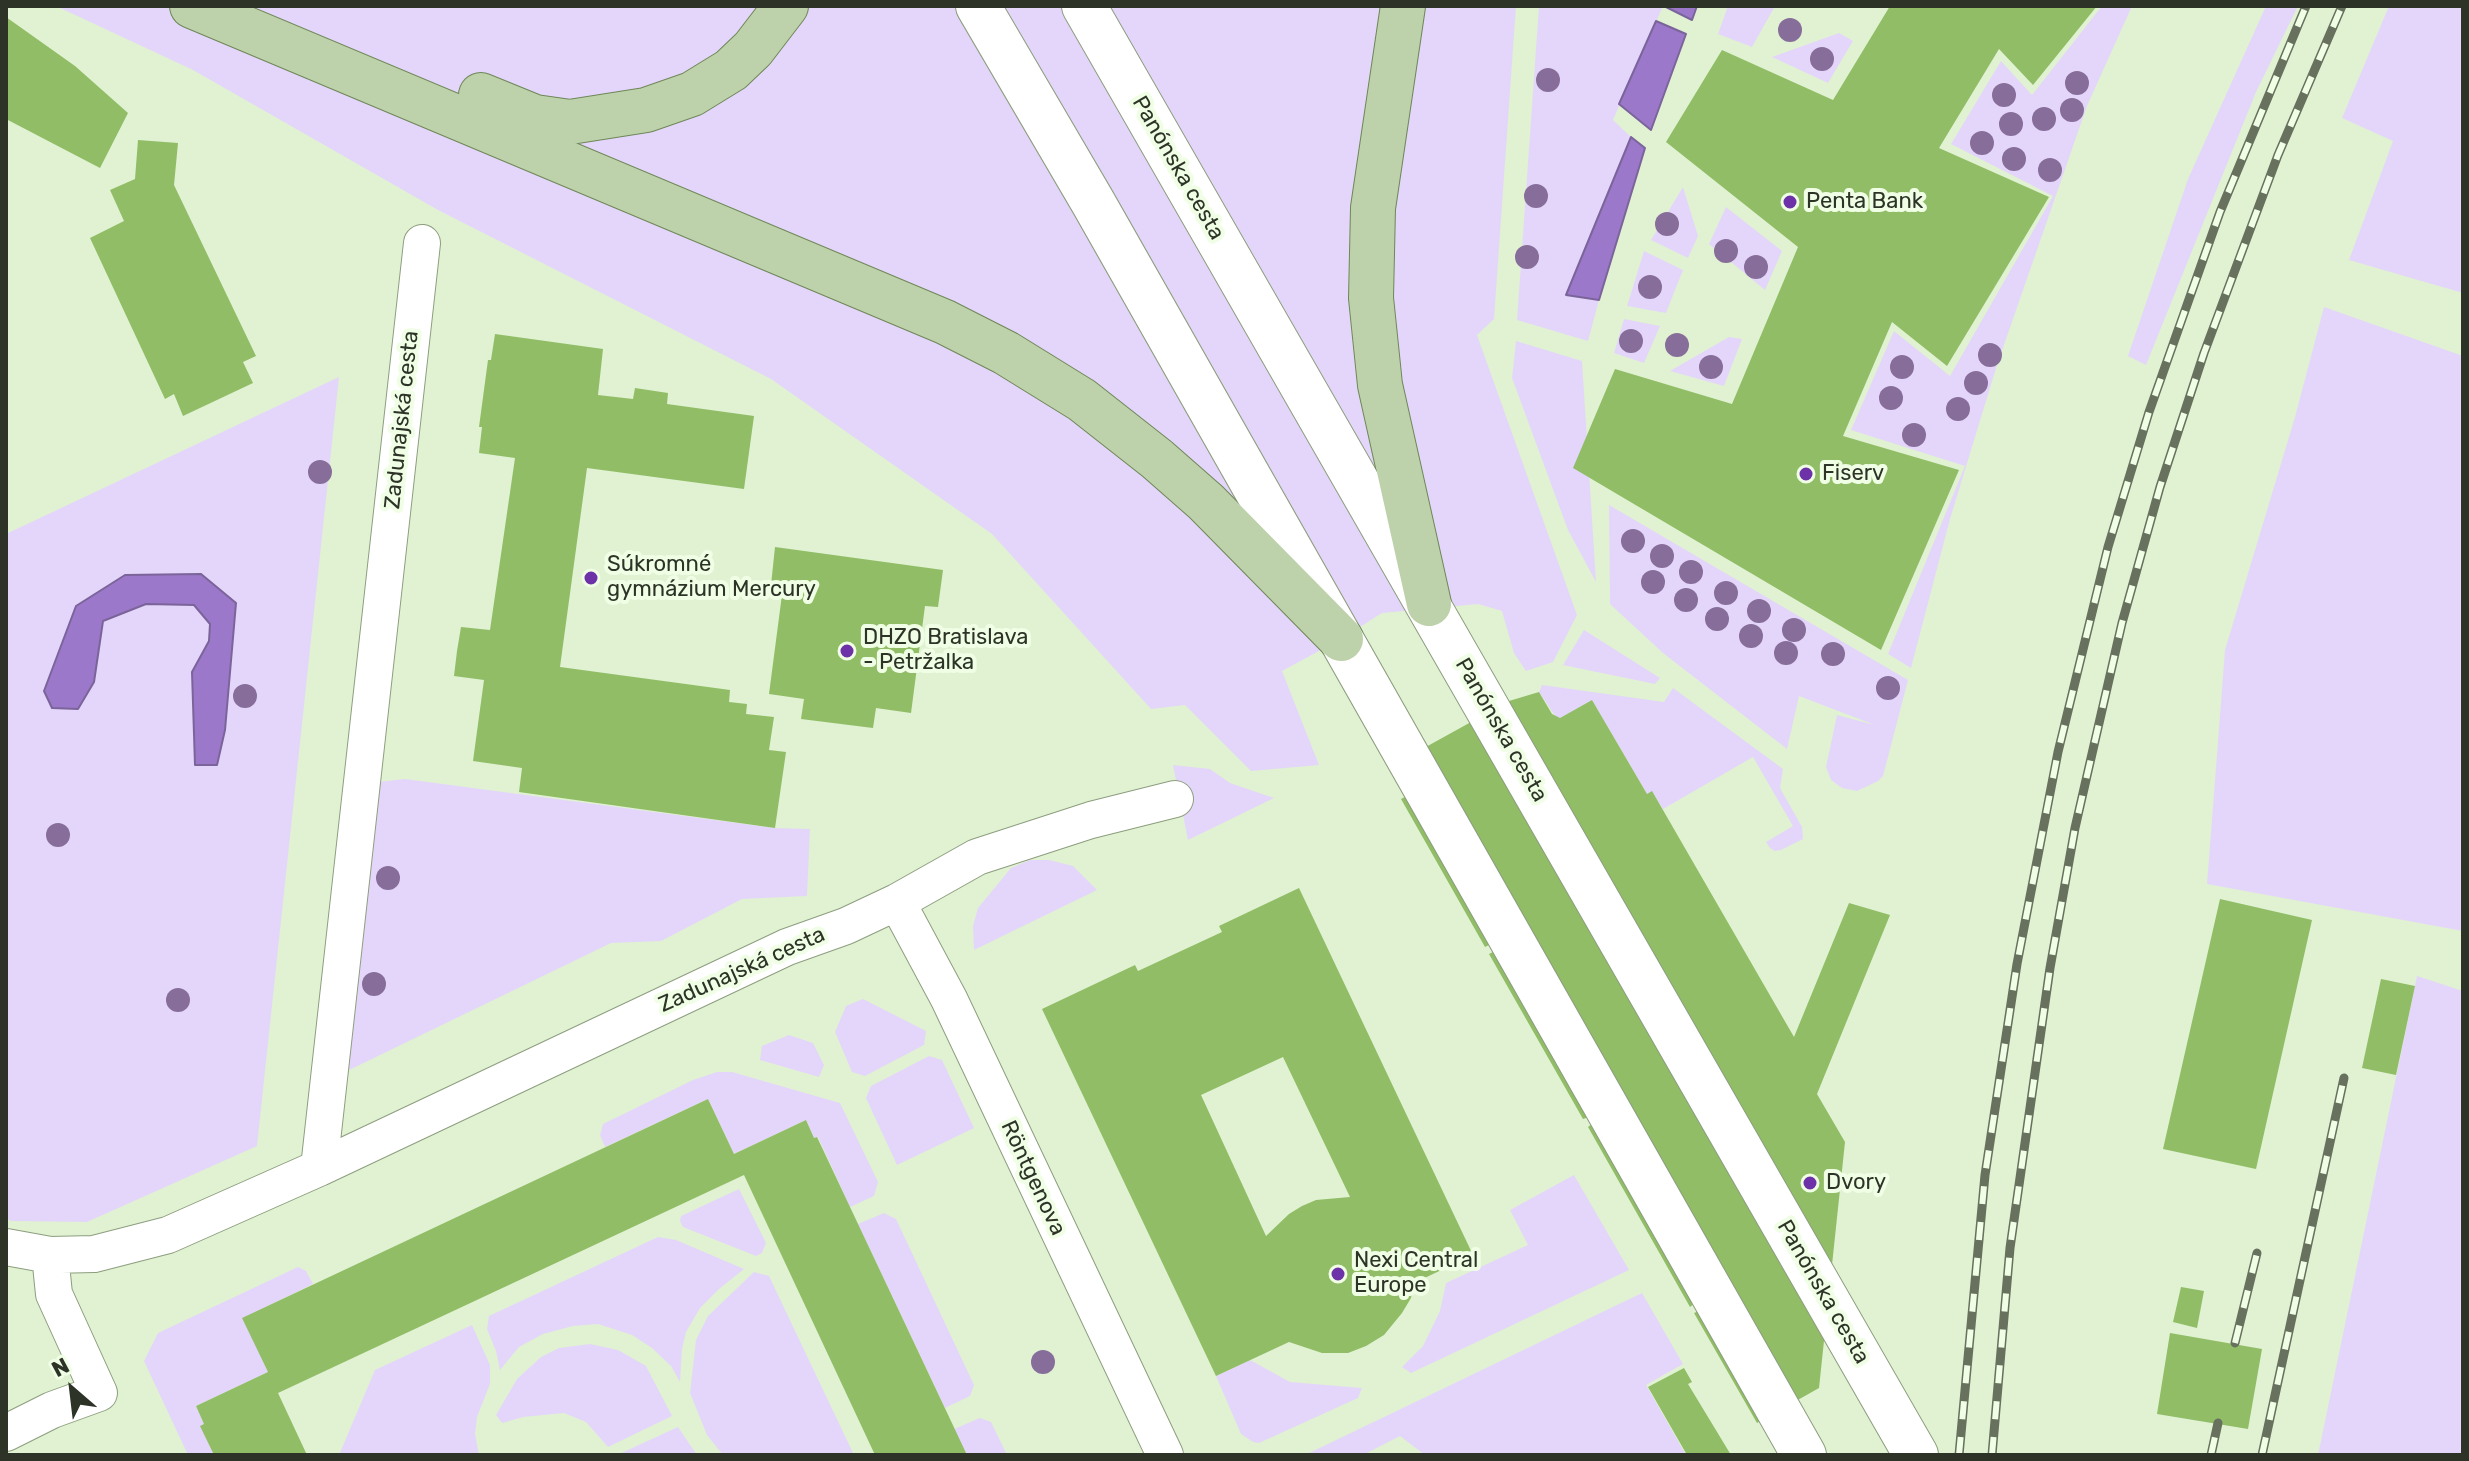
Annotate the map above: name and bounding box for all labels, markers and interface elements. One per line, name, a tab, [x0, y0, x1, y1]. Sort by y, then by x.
street label: Panónska cesta	[1126, 91, 1230, 245]
place label: Penta Bank	[1806, 189, 1923, 215]
marker: Penta Bank	[1781, 193, 1799, 211]
street label: Zadunajská cesta	[380, 329, 424, 511]
place label: Fiserv	[1822, 461, 1884, 487]
marker: Fiserv	[1797, 465, 1815, 483]
place label: Súkromné gymnázium Mercury	[607, 552, 816, 604]
marker: Súkromné gymnázium Mercury	[582, 569, 600, 587]
place label: DHZO Bratislava - Petržalka	[863, 625, 1028, 676]
marker: DHZO Bratislava - Petržalka	[838, 642, 856, 660]
street label: Panónska cesta	[1449, 653, 1553, 807]
street label: Zadunajská cesta	[655, 921, 829, 1019]
street label: Röntgenova	[995, 1116, 1071, 1240]
place label: Dvory	[1826, 1170, 1886, 1196]
marker: Dvory	[1801, 1174, 1819, 1192]
street label: Panónska cesta	[1771, 1215, 1875, 1369]
place label: Nexi Central Europe	[1354, 1248, 1478, 1300]
marker: Nexi Central Europe	[1329, 1265, 1347, 1283]
north arrow	[32, 1349, 112, 1429]
text: N	[47, 1352, 74, 1383]

